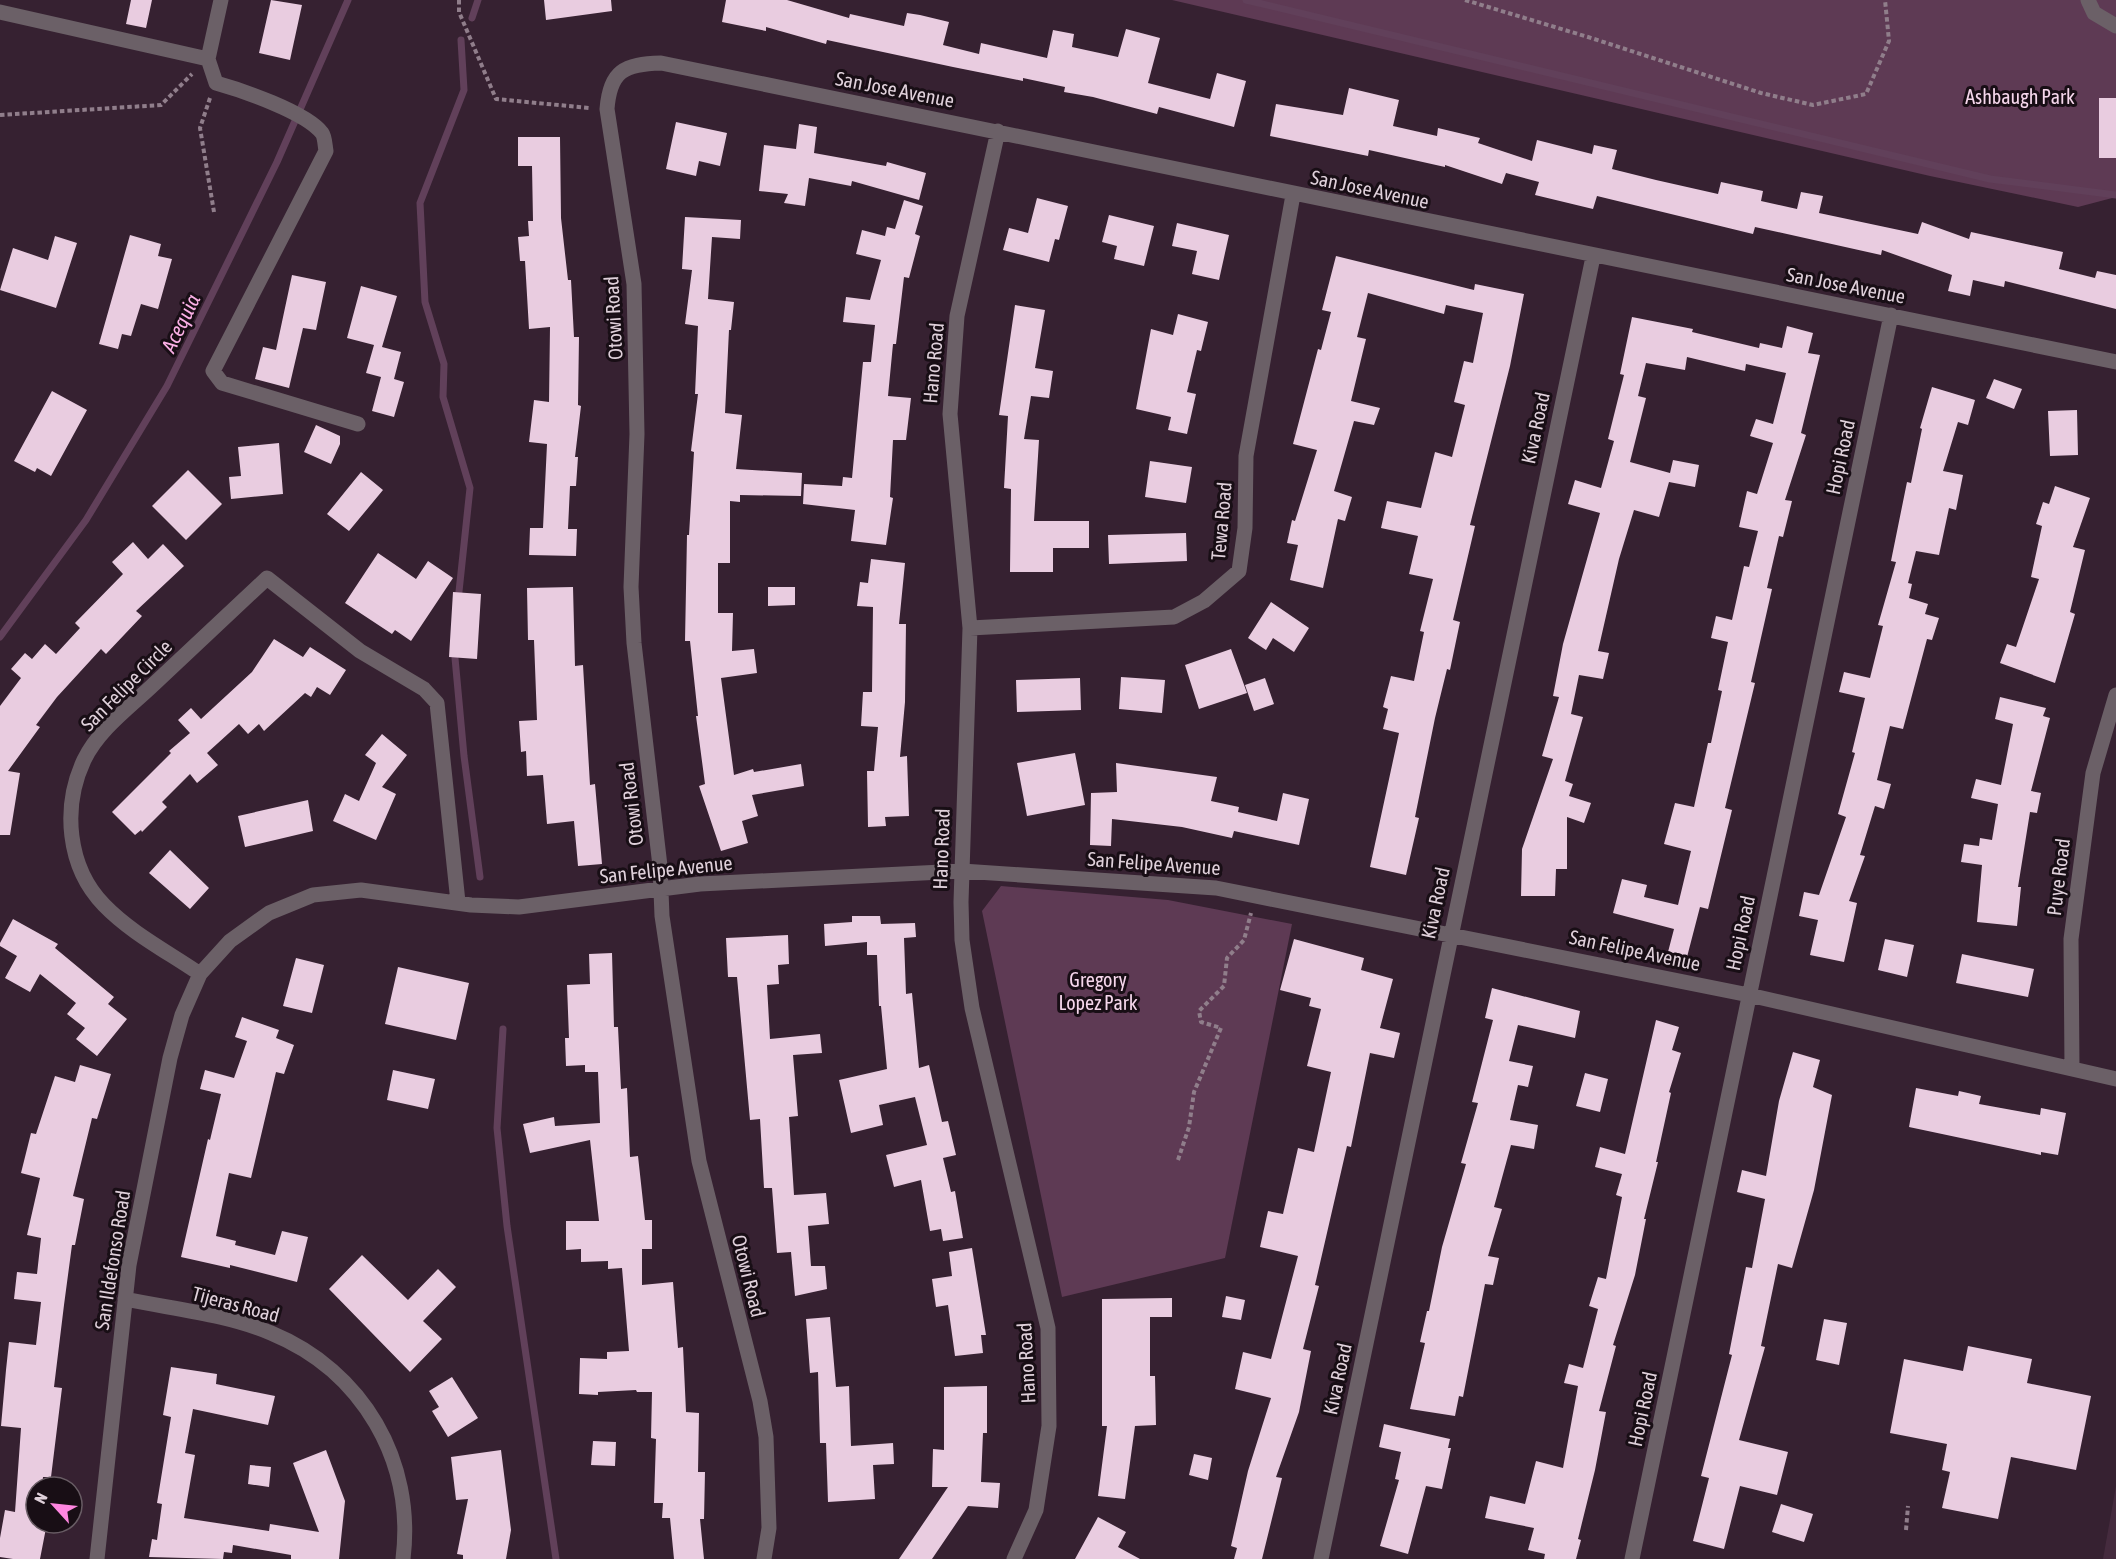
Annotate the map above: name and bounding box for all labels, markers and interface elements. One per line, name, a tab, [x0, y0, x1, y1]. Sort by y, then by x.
street label: San Jose Avenue	[834, 66, 956, 112]
park label: Ashbaugh Park	[1965, 85, 2075, 108]
street label: San Jose Avenue	[1309, 165, 1431, 213]
street label: San Jose Avenue	[1785, 262, 1907, 308]
street label: Otowi Road	[599, 276, 627, 360]
water label: Acequia	[155, 290, 204, 357]
street label: Hano Road	[918, 322, 948, 404]
street label: Kiva Road	[1516, 390, 1554, 466]
street label: Hopi Road	[1821, 417, 1859, 497]
street label: Tewa Road	[1206, 481, 1236, 561]
street label: San Felipe Circle	[76, 635, 176, 735]
street label: Otowi Road	[614, 761, 648, 847]
street label: Hano Road	[928, 808, 954, 890]
street label: Puye Road	[2042, 837, 2074, 917]
street label: San Felipe Avenue	[1087, 847, 1221, 879]
street label: San Felipe Avenue	[598, 851, 734, 887]
street label: Kiva Road	[1416, 865, 1454, 941]
street label: Hopi Road	[1721, 893, 1759, 973]
street label: San Felipe Avenue	[1567, 925, 1703, 975]
park label: Gregory Lopez Park	[1058, 968, 1138, 1014]
street label: San Ildefonso Road	[90, 1189, 134, 1331]
street label: Otowi Road	[728, 1233, 770, 1319]
street label: Tijeras Road	[190, 1281, 282, 1327]
street label: Hano Road	[1012, 1322, 1040, 1404]
street label: Kiva Road	[1318, 1341, 1356, 1417]
street label: Hopi Road	[1623, 1369, 1661, 1449]
north arrow	[24, 1475, 84, 1535]
text: N	[30, 1490, 51, 1506]

